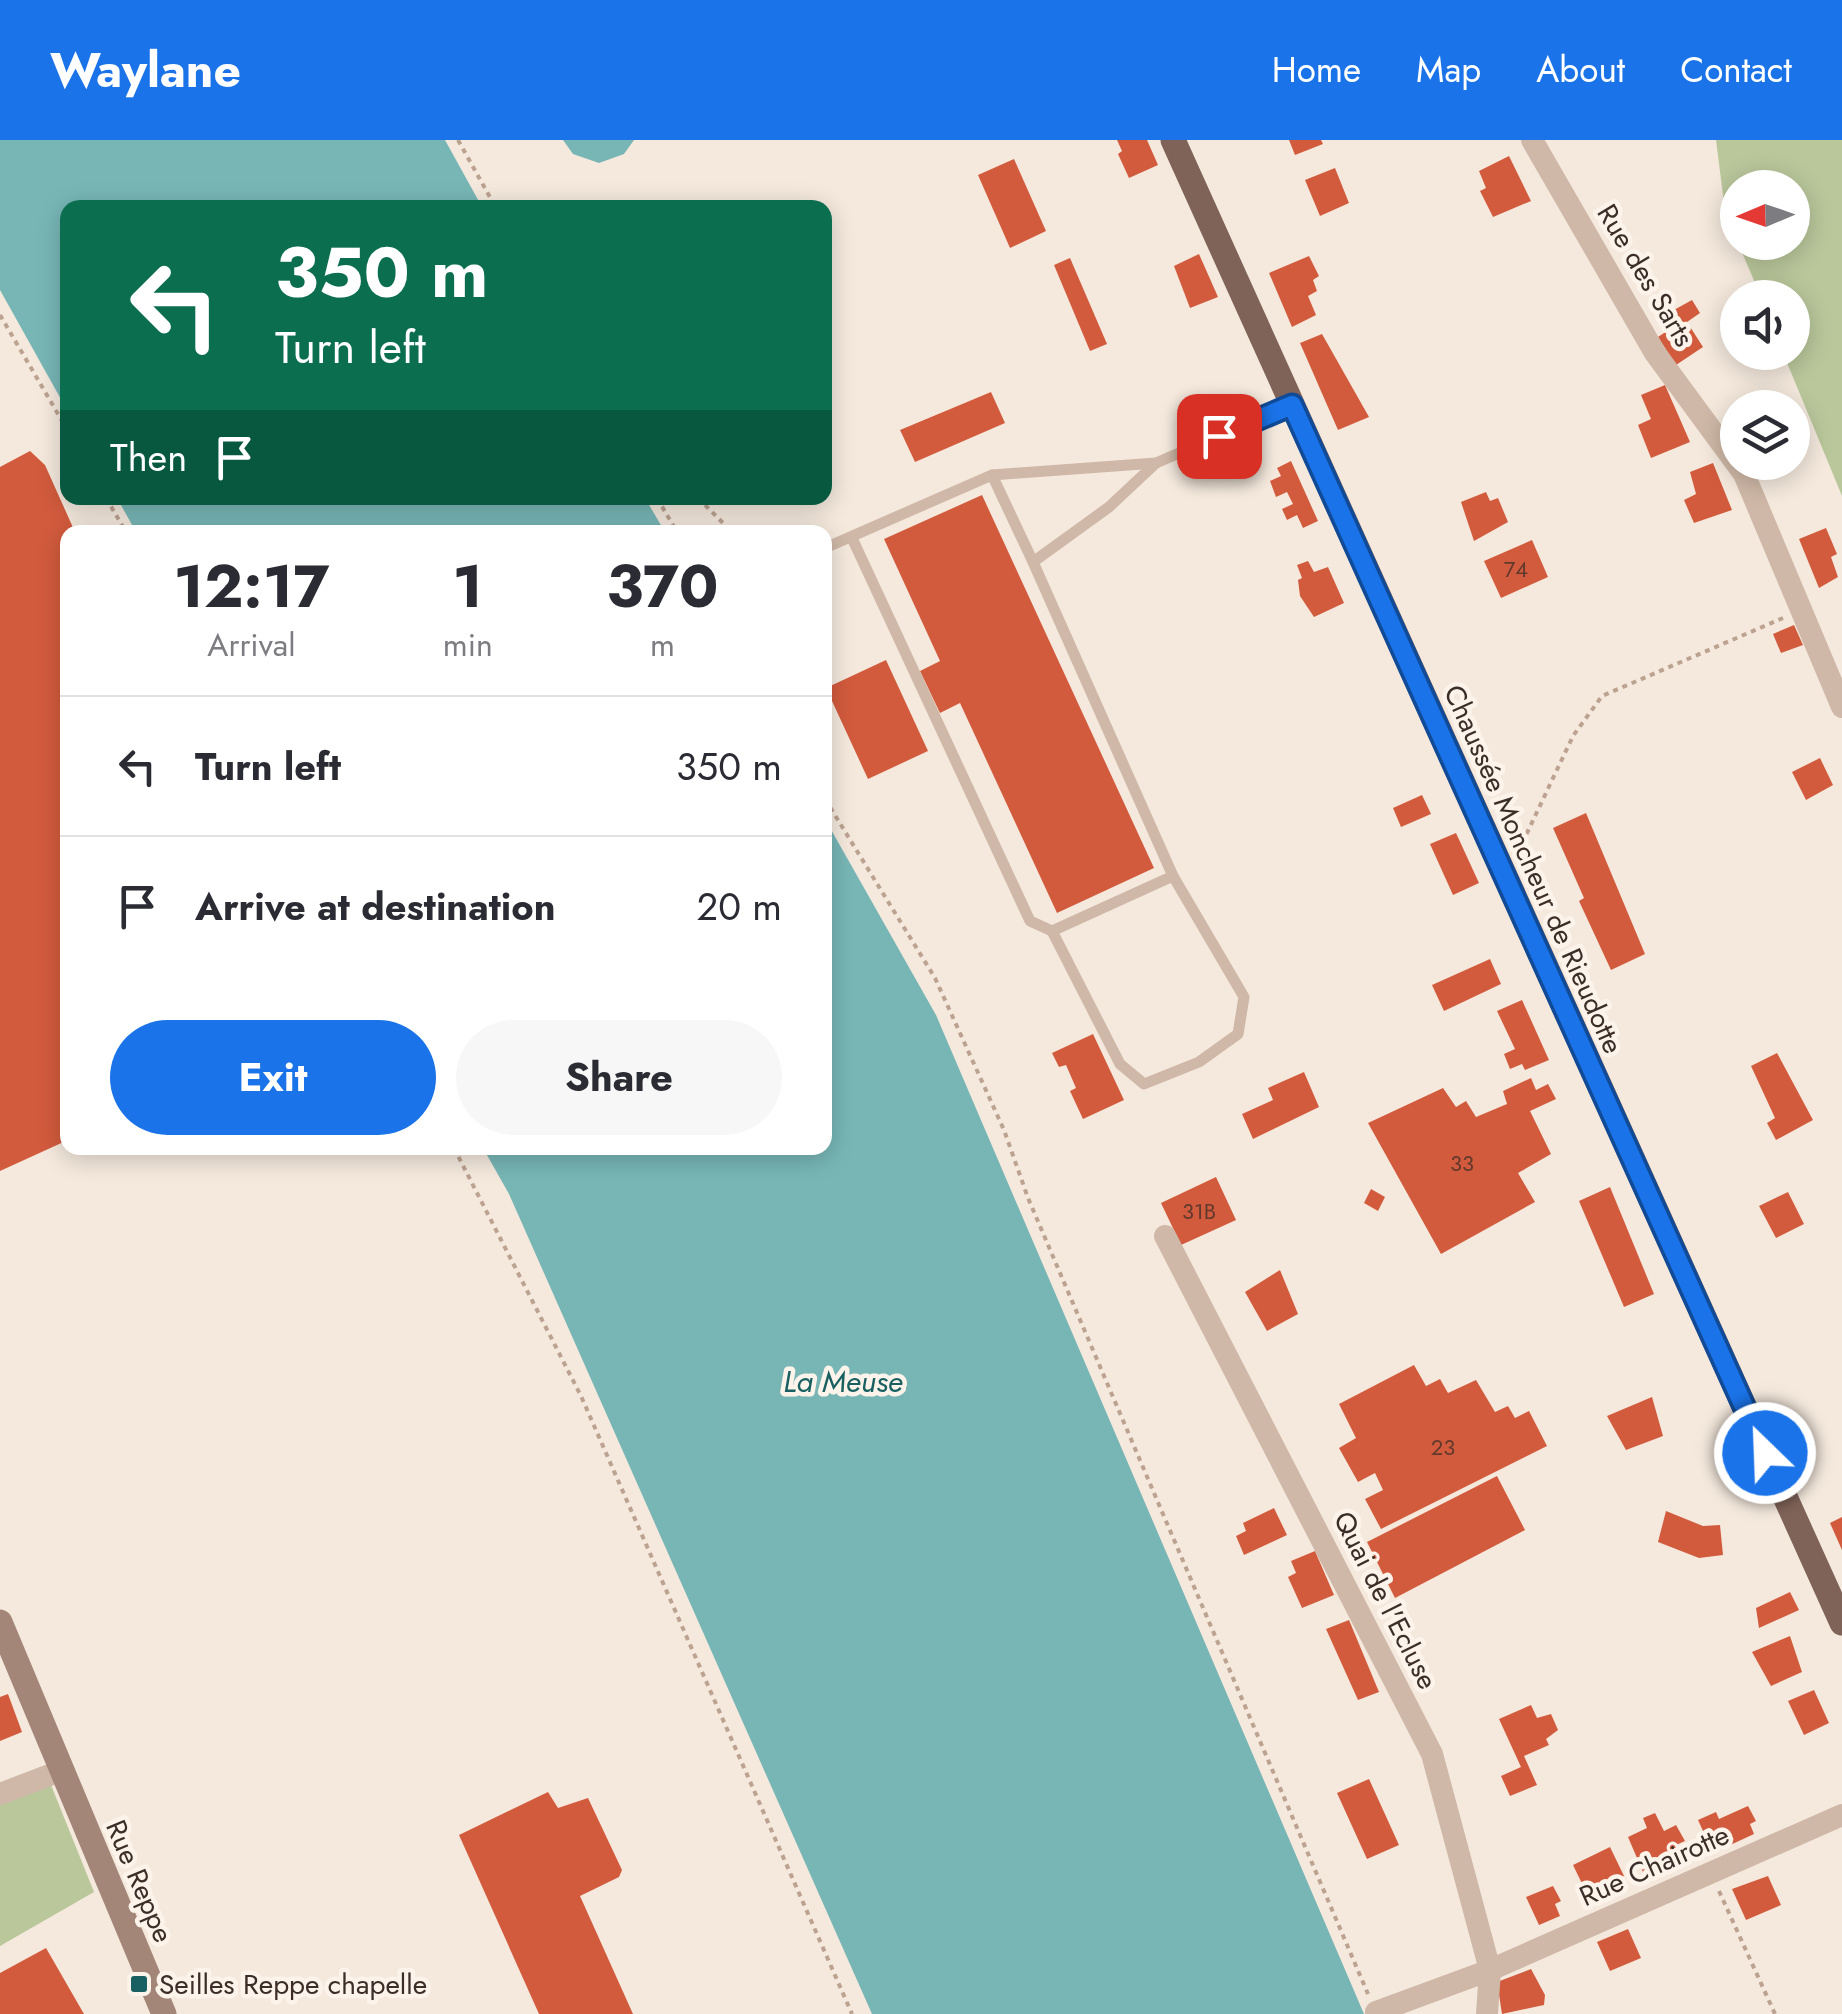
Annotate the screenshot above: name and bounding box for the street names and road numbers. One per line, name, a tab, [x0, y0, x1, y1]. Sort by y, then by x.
street label: Rue des Sarts	[1587, 196, 1704, 354]
street label: Chaussée Moncheur de Rieudotte	[1434, 678, 1634, 1060]
street label: Quai de l'Ecluse	[1323, 1504, 1448, 1696]
street label: Rue Reppe	[95, 1814, 184, 1949]
street label: Rue Chairotte	[1573, 1814, 1736, 1917]

